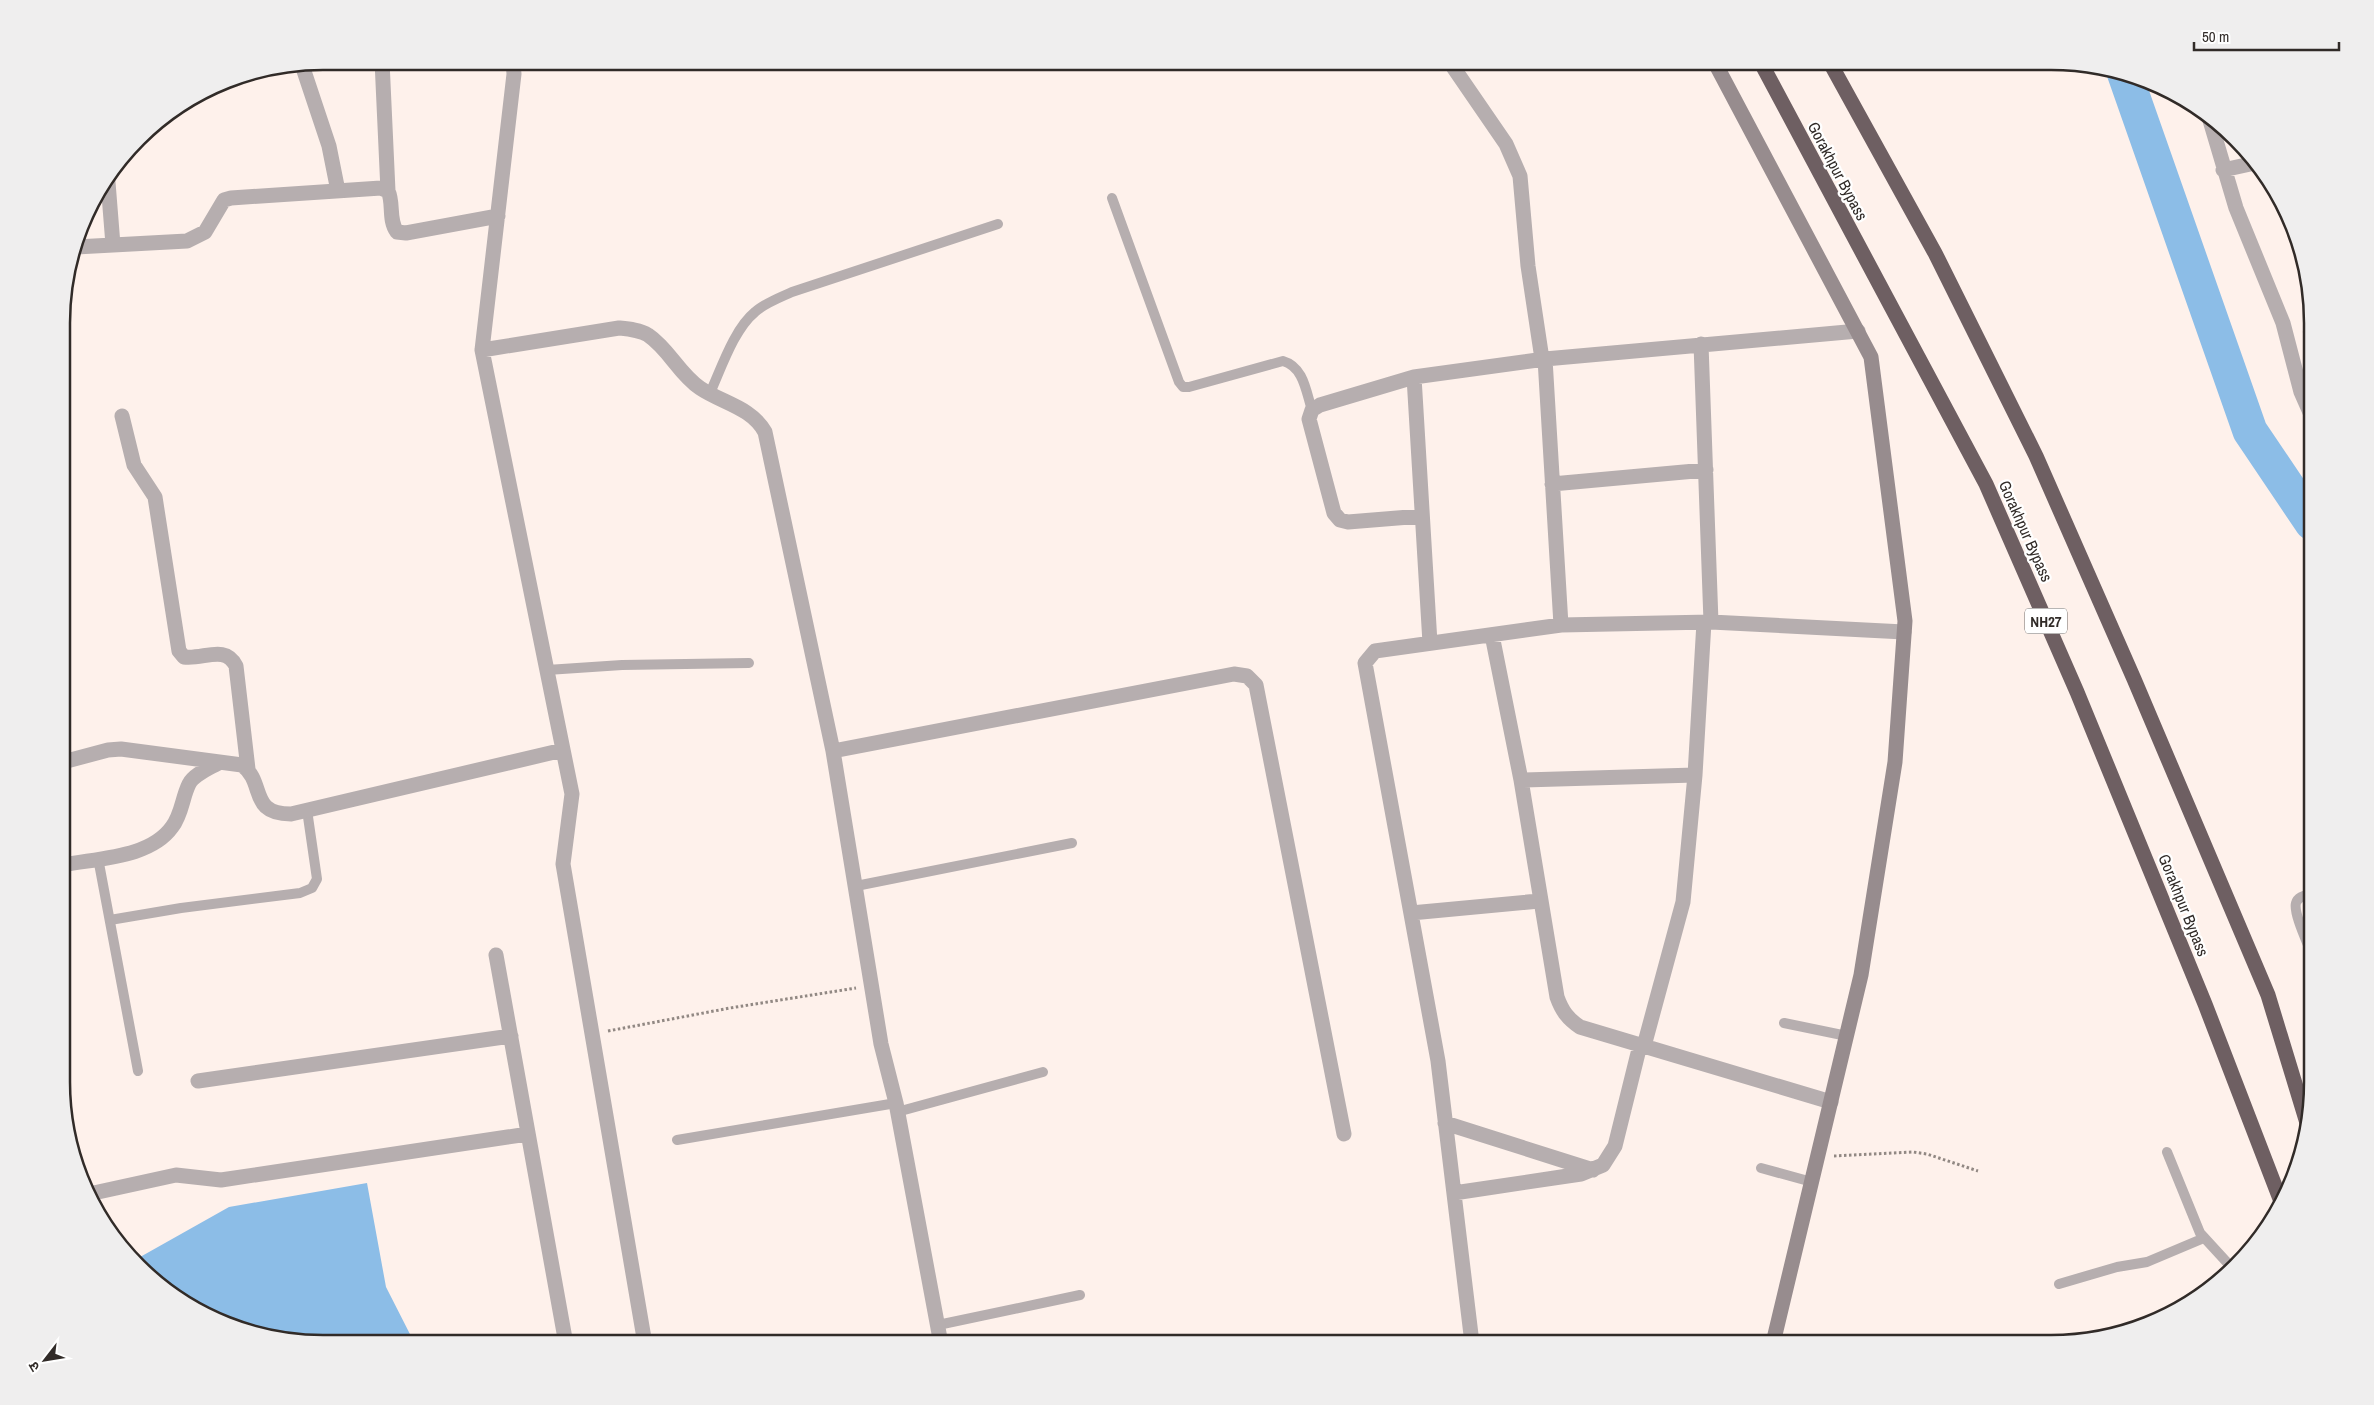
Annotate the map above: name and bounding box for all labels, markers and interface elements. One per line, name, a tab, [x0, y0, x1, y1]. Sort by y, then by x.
scale bar	[2194, 20, 2339, 52]
text: 50 m	[2202, 26, 2229, 47]
street label: Gorakhpur Bypass	[1803, 118, 1873, 224]
street label: Gorakhpur Bypass	[1994, 477, 2058, 585]
road number: NH27	[2025, 608, 2067, 634]
street label: Gorakhpur Bypass	[2153, 850, 2215, 960]
north arrow	[20, 1335, 70, 1385]
text: उ	[24, 1358, 44, 1375]

